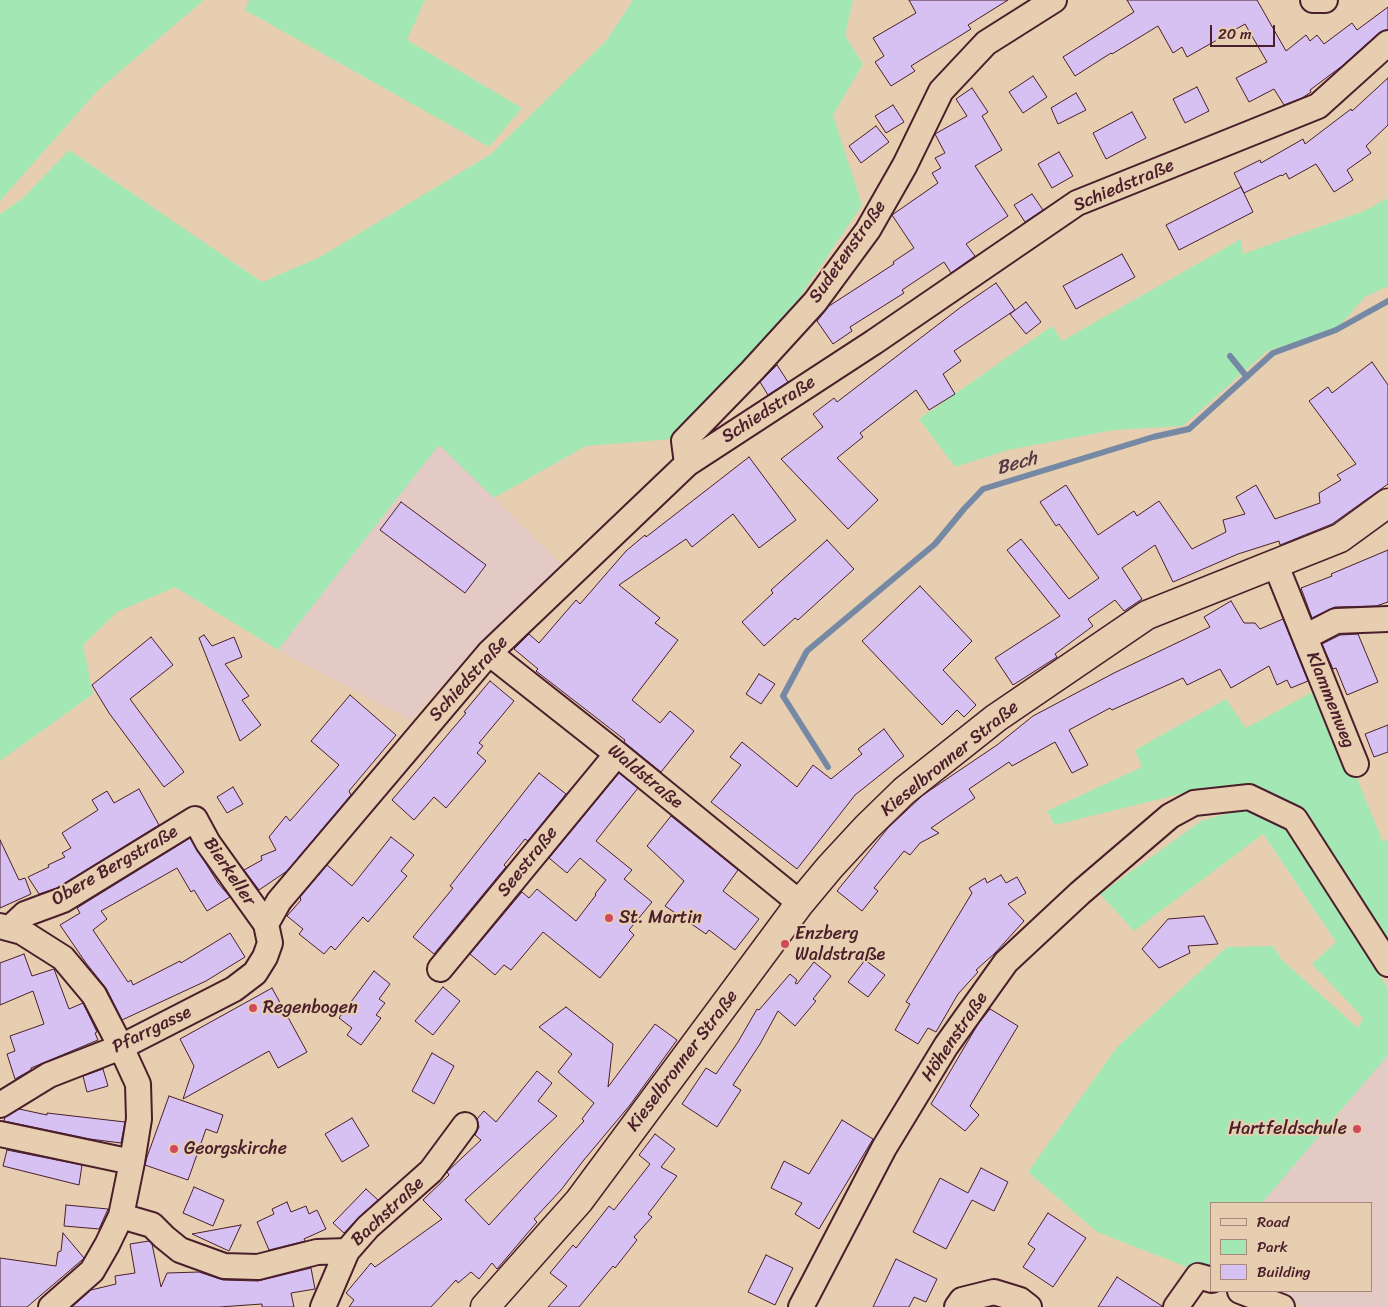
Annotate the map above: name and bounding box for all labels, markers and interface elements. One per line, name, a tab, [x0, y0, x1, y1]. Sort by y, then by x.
scale bar	[1213, 15, 1278, 47]
text: 20 m	[1218, 21, 1252, 47]
street label: Schiedstraße	[1070, 155, 1178, 217]
street label: Sudetenstraße	[805, 197, 891, 307]
street label: Schiedstraße	[718, 372, 820, 448]
water label: Bech	[994, 447, 1040, 481]
street label: Schiedstraße	[425, 632, 513, 726]
street label: Klammenweg	[1301, 649, 1359, 751]
street label: Kieselbronner Straße	[877, 697, 1023, 821]
street label: Waldstraße	[603, 740, 687, 814]
street label: Obere Bergstraße	[48, 821, 182, 911]
street label: Seestraße	[493, 823, 563, 901]
street label: Bierkeller	[198, 834, 260, 910]
place label: St. Martin	[619, 907, 702, 929]
marker: St. Martin	[603, 912, 615, 924]
place label: Enzberg Waldstraße	[795, 923, 885, 966]
marker: Enzberg Waldstraße	[779, 938, 791, 950]
street label: Kieselbronner Straße	[623, 986, 743, 1136]
street label: Höhenstraße	[917, 988, 993, 1086]
place label: Regenbogen	[263, 997, 358, 1019]
street label: Pfarrgasse	[109, 1002, 195, 1058]
marker: Regenbogen	[247, 1002, 259, 1014]
place label: Hartfeldschule	[1228, 1118, 1347, 1140]
marker: Hartfeldschule	[1351, 1123, 1363, 1135]
place label: Georgskirche	[184, 1138, 287, 1160]
marker: Georgskirche	[168, 1143, 180, 1155]
street label: Bachstraße	[347, 1173, 429, 1251]
legend	[1210, 1202, 1373, 1292]
text: Road	[1257, 1209, 1289, 1235]
text: Park	[1257, 1234, 1288, 1260]
text: Building	[1257, 1259, 1311, 1285]

